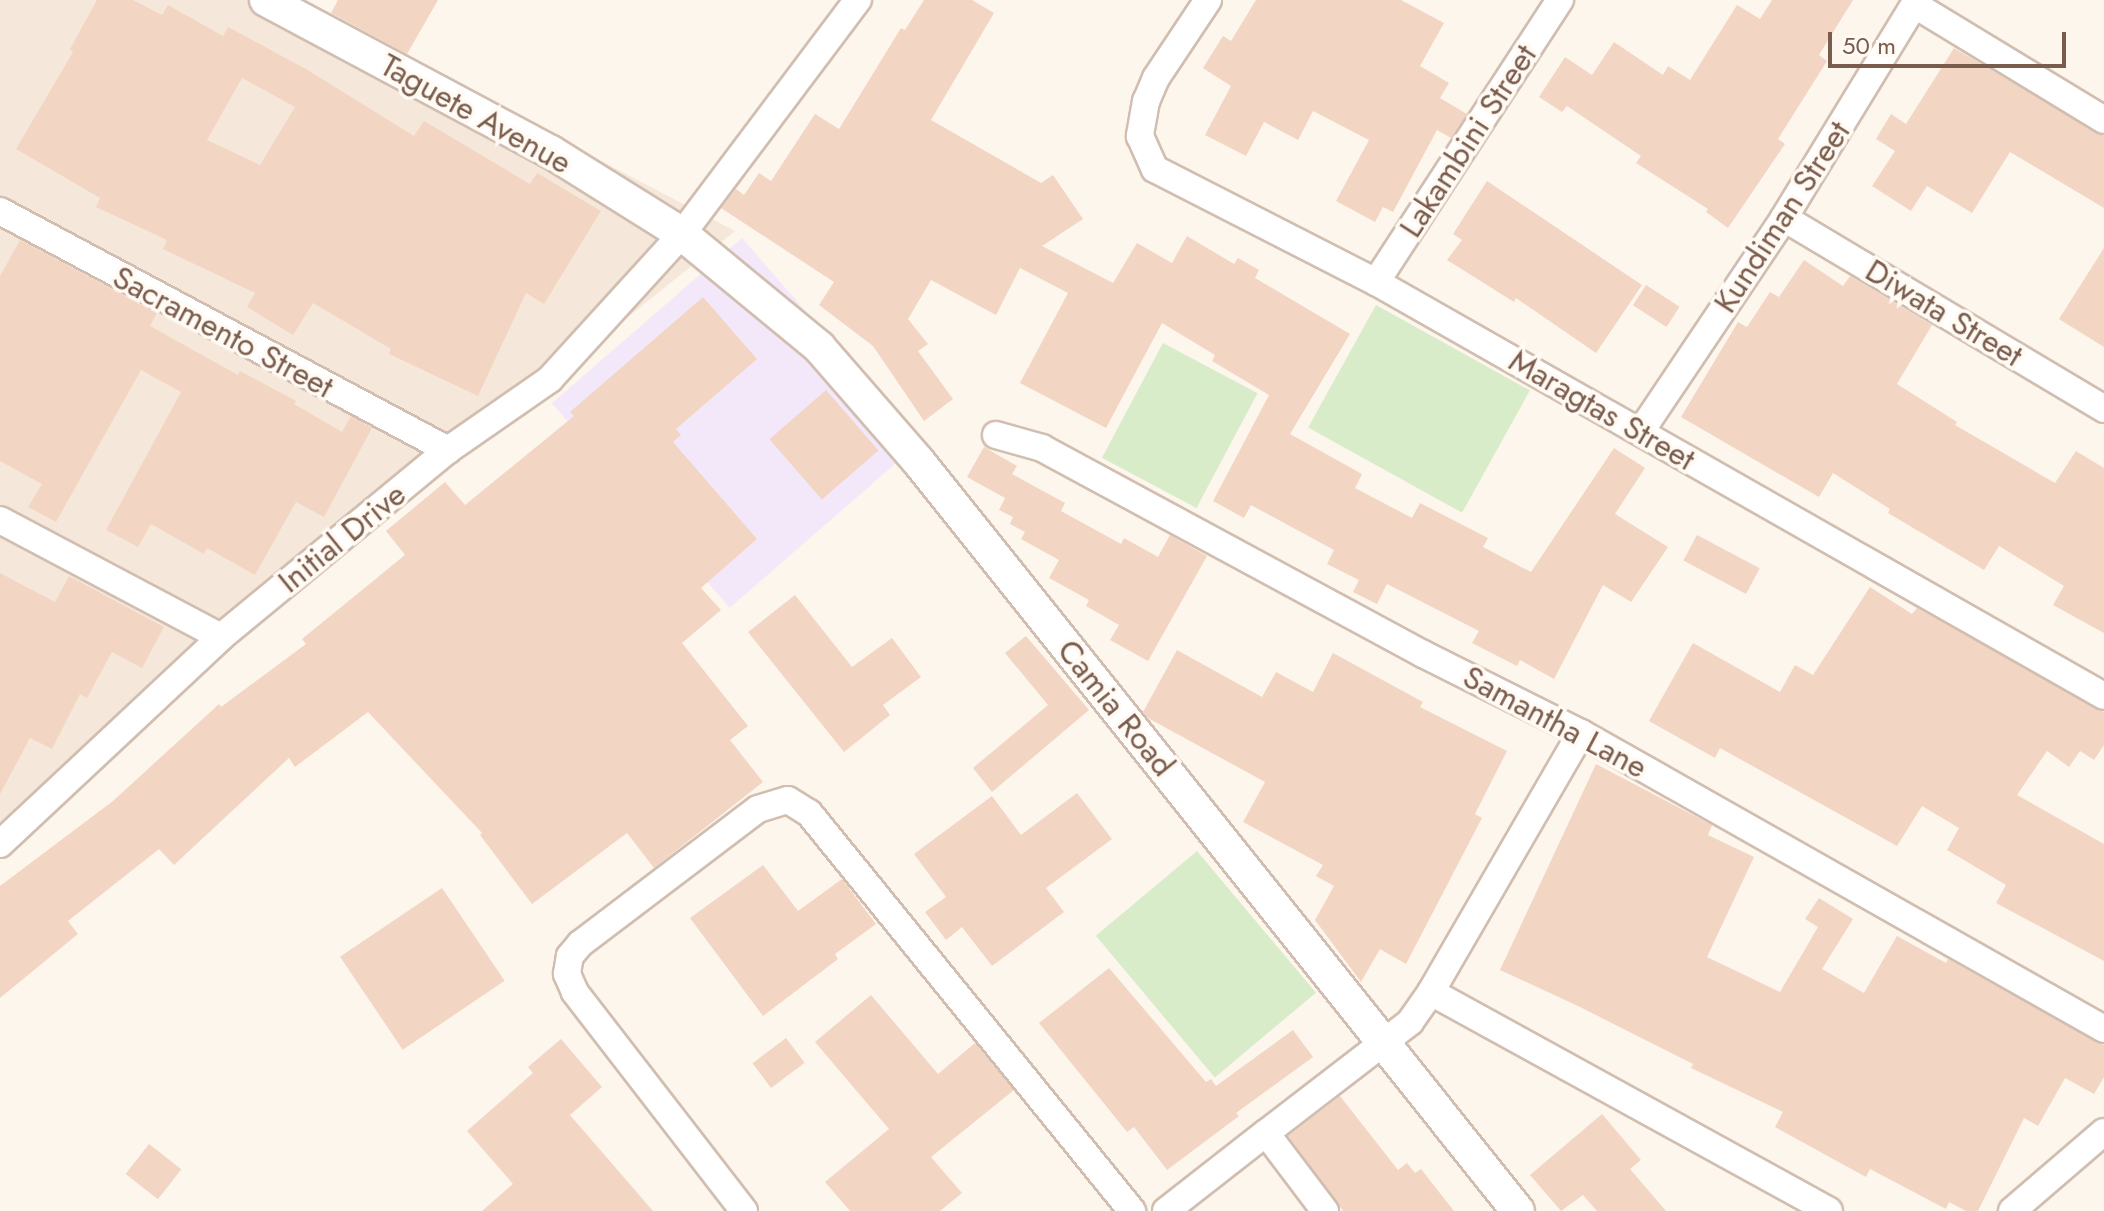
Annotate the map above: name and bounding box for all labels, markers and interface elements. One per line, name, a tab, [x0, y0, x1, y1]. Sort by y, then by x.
scale bar	[1832, 16, 2070, 66]
text: 50 m	[1842, 28, 1896, 63]
street label: Lakambini Street	[1391, 38, 1545, 244]
street label: Taguete Avenue	[374, 46, 578, 182]
street label: Kundiman Street	[1706, 114, 1858, 320]
street label: Diwata Street	[1859, 251, 2029, 375]
street label: Sacramento Street	[106, 258, 340, 406]
street label: Maragtas Street	[1502, 341, 1702, 479]
street label: Initial Drive	[271, 475, 413, 601]
street label: Camia Road	[1049, 632, 1183, 784]
street label: Samantha Lane	[1457, 657, 1653, 787]

